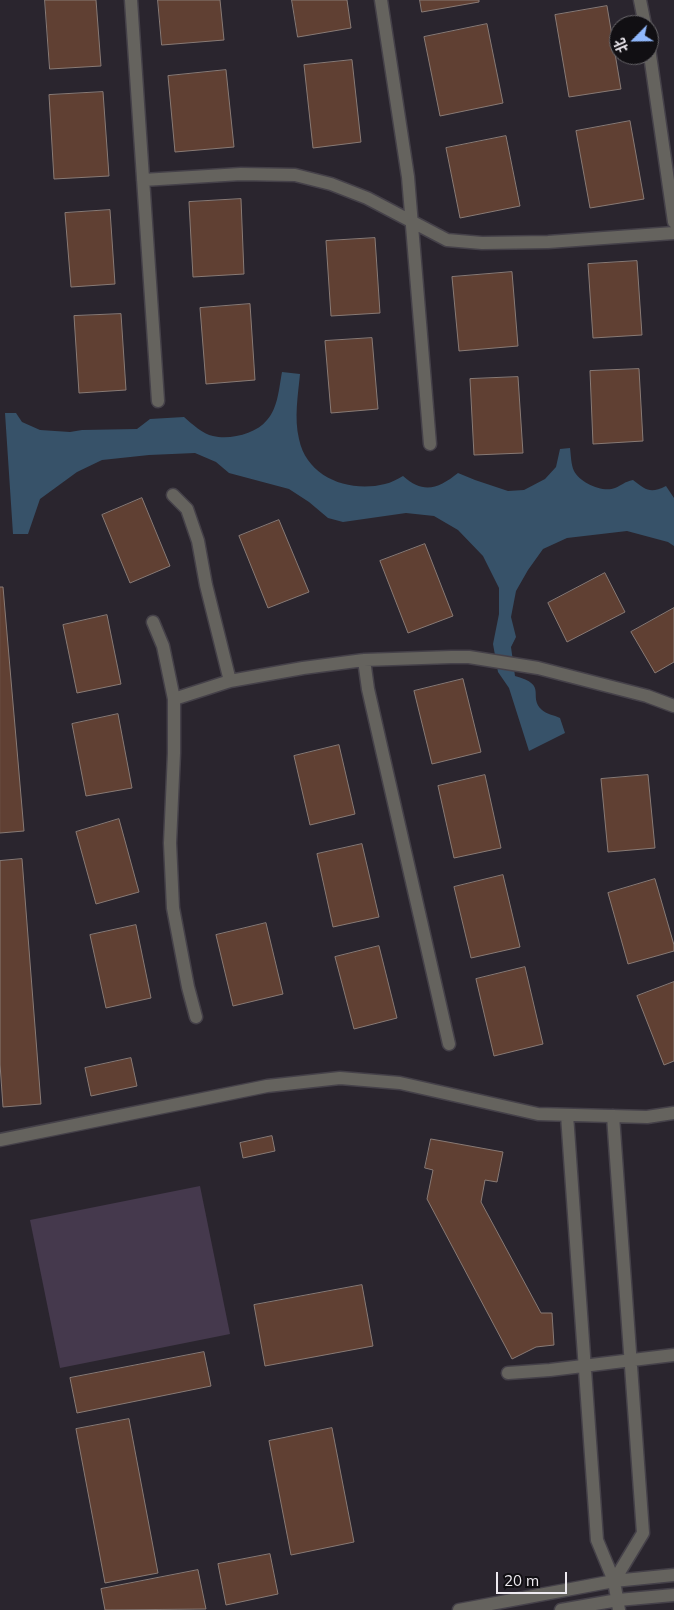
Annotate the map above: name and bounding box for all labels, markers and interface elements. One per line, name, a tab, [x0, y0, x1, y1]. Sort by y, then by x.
north arrow	[609, 15, 659, 65]
text: 北	[610, 36, 632, 55]
scale bar	[499, 1562, 570, 1594]
text: 20 m	[504, 1571, 539, 1590]

